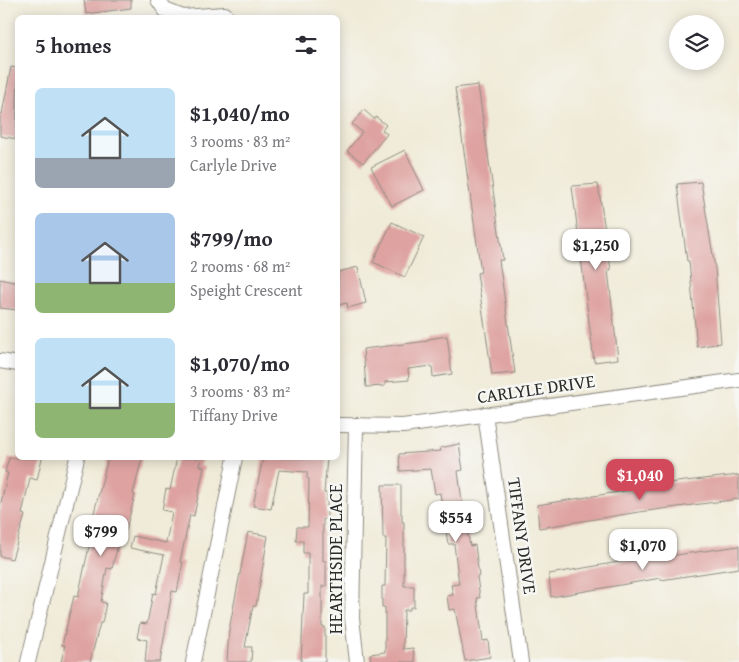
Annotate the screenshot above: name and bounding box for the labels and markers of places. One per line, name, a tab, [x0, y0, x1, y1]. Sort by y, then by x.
pin: $1,250	[555, 228, 637, 271]
pin: $1,040	[599, 458, 681, 501]
pin: $554	[426, 500, 486, 543]
pin: $799	[71, 514, 131, 557]
pin: $1,070	[602, 528, 684, 571]

